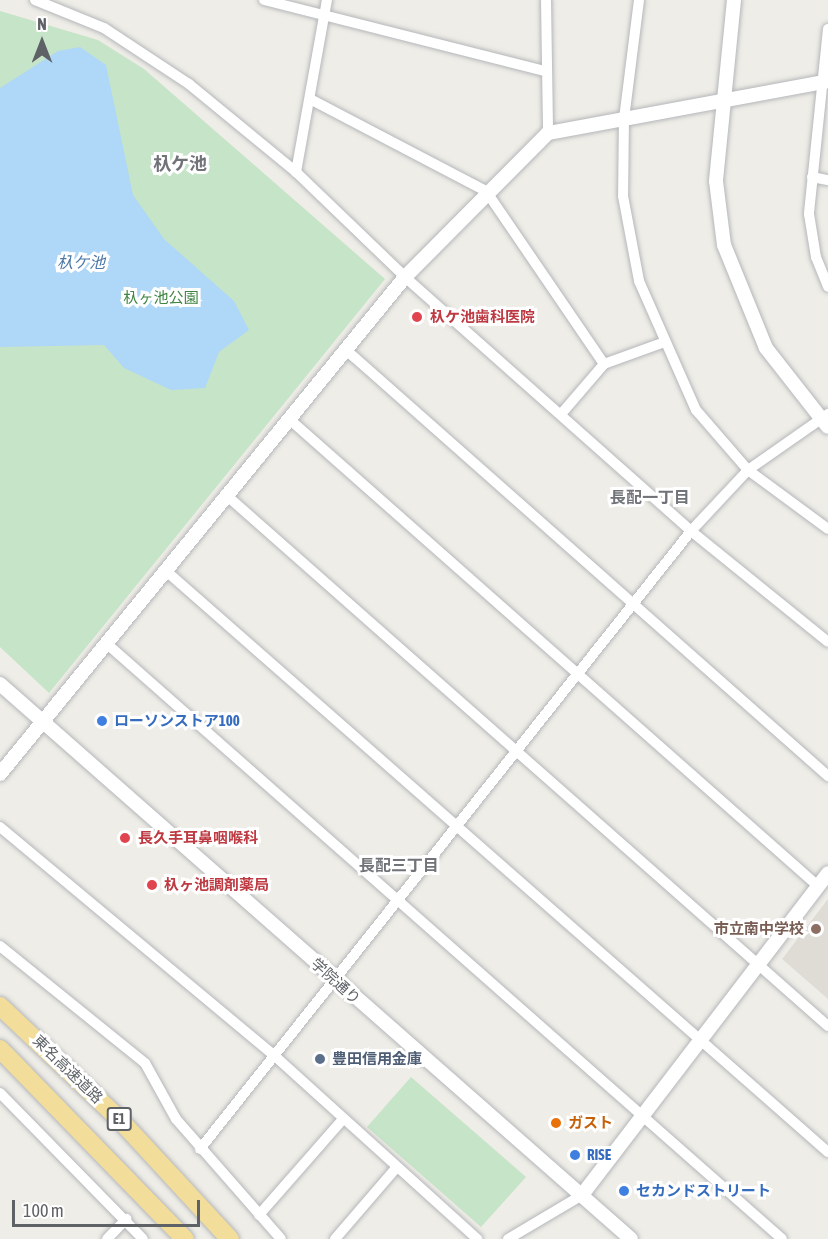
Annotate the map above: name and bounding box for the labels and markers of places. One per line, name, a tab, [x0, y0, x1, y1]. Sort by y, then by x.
marker: 杁ケ池歯科医院	[408, 308, 426, 326]
place label: 杁ケ池歯科医院	[430, 308, 535, 326]
place label: ローソンストア100	[114, 712, 240, 730]
marker: ローソンストア100	[95, 714, 109, 728]
marker: 長久手耳鼻咽喉科	[116, 829, 134, 847]
place label: 長久手耳鼻咽喉科	[138, 829, 258, 847]
place label: 杁ヶ池調剤薬局	[164, 876, 269, 894]
marker: 杁ヶ池調剤薬局	[145, 878, 159, 892]
place label: 市立南中学校	[714, 920, 804, 938]
marker: 市立南中学校	[809, 922, 823, 936]
place label: 豊田信用金庫	[332, 1050, 422, 1068]
marker: 豊田信用金庫	[313, 1052, 327, 1066]
place label: ガスト	[568, 1114, 613, 1132]
marker: ガスト	[549, 1116, 563, 1130]
place label: RISE	[587, 1146, 611, 1164]
marker: RISE	[568, 1148, 582, 1162]
place label: セカンドストリート	[636, 1182, 771, 1200]
marker: セカンドストリート	[617, 1184, 631, 1198]

